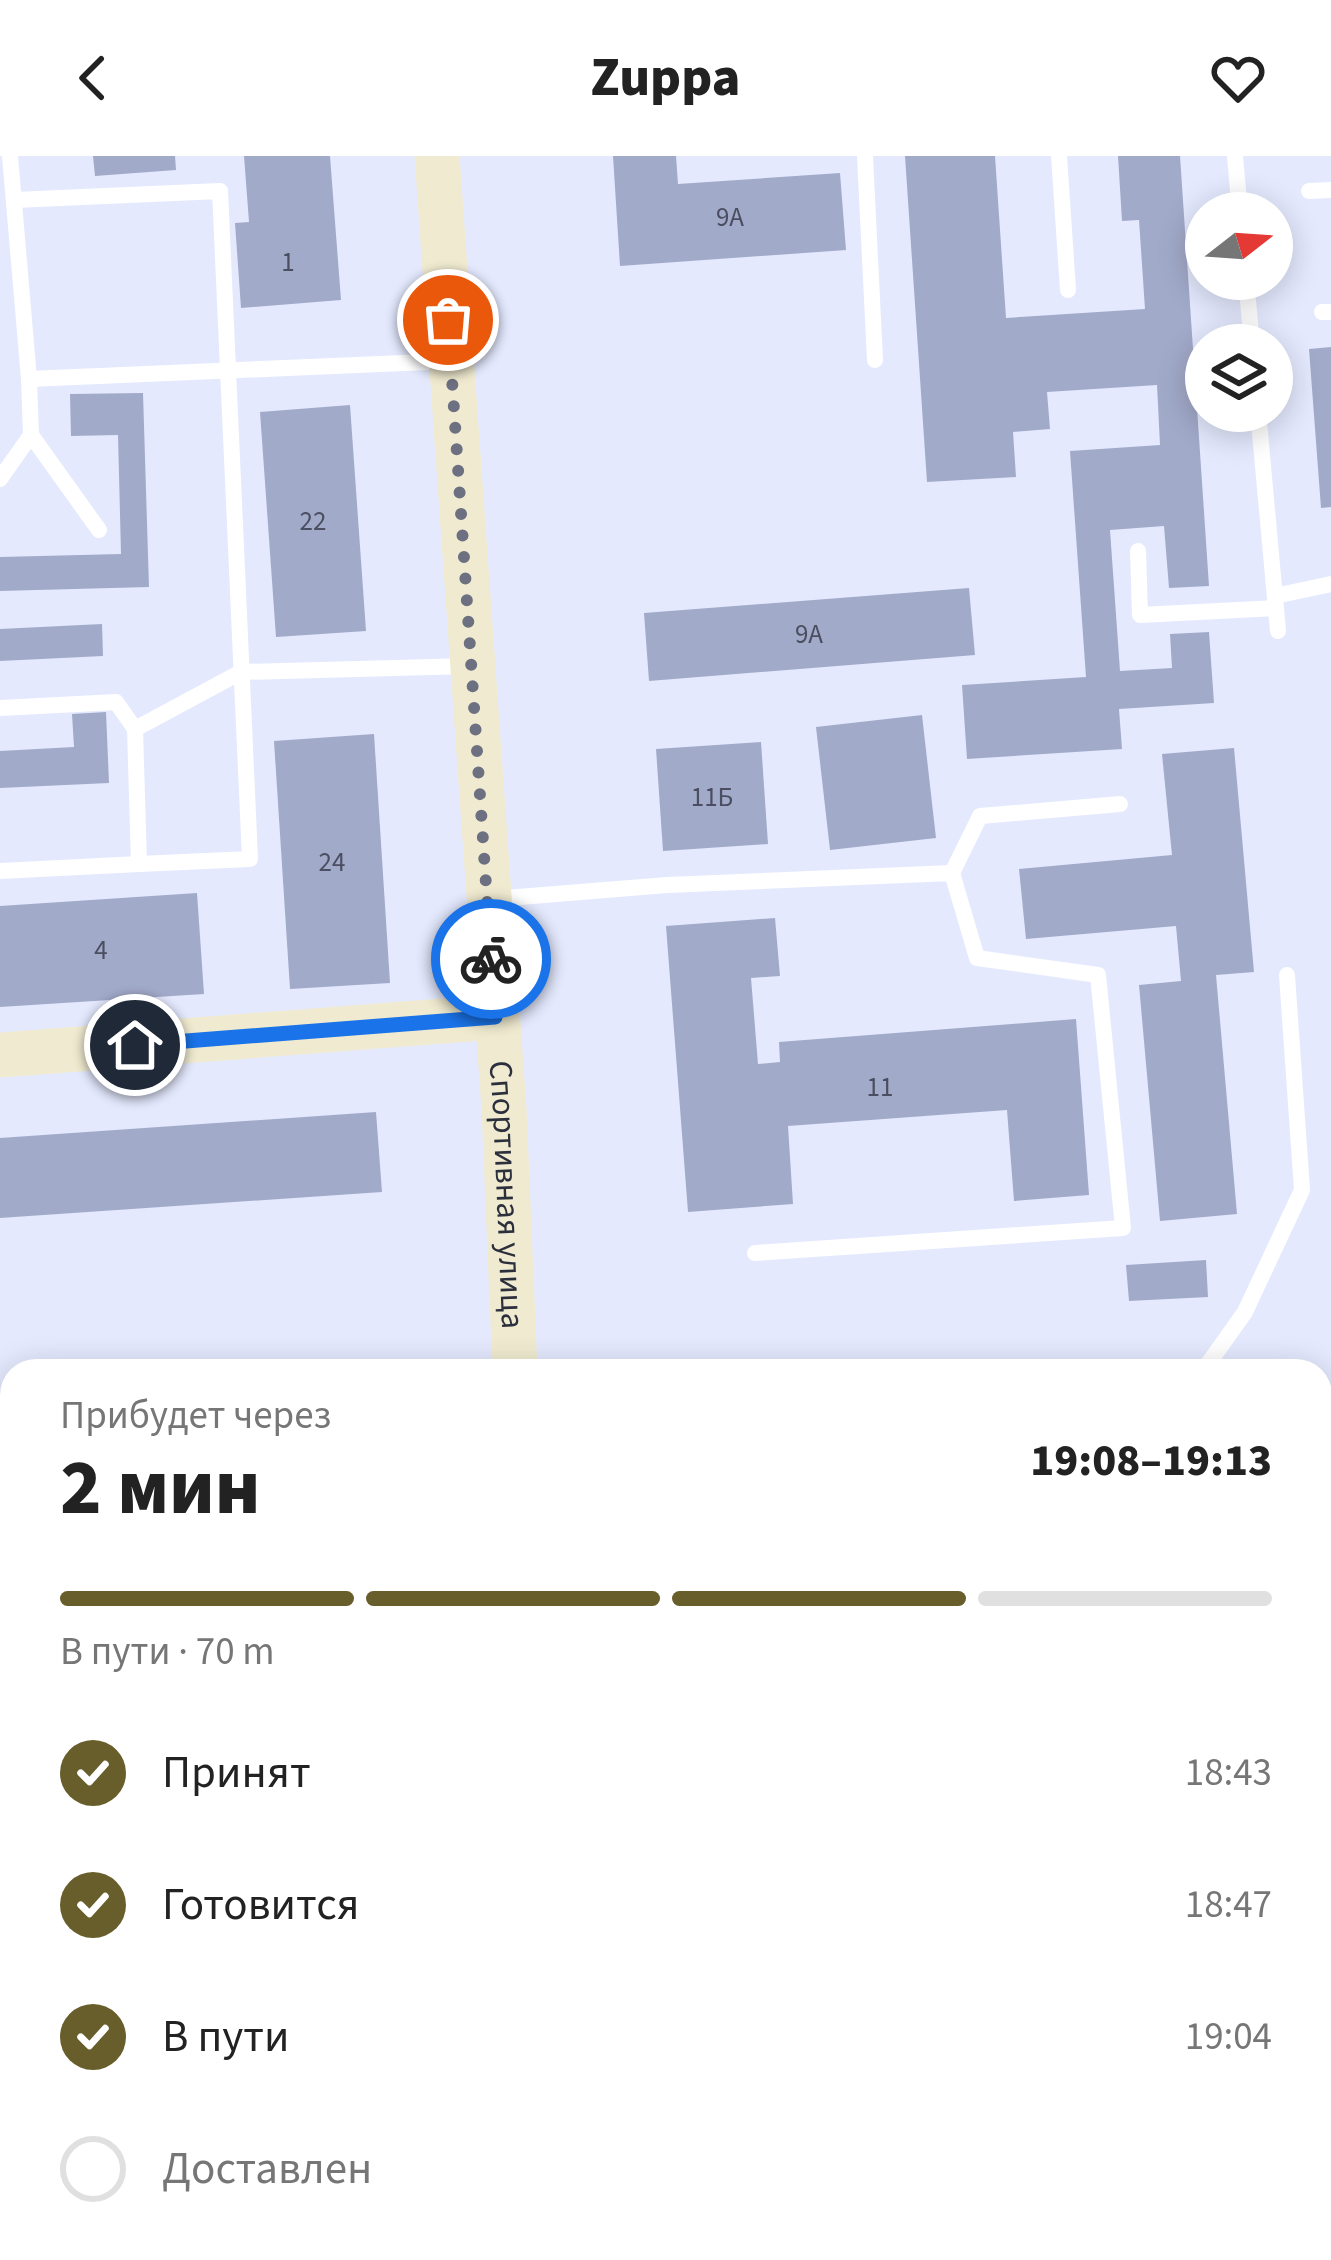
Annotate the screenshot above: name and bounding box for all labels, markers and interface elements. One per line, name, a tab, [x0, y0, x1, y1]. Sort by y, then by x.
text: Zuppa	[591, 40, 740, 117]
icon: back	[60, 45, 126, 111]
icon: heart	[1205, 45, 1271, 111]
north arrow	[1185, 192, 1293, 300]
map controls	[1185, 192, 1293, 432]
house number: 9А	[716, 198, 744, 237]
house number: 1	[281, 243, 295, 282]
pin	[397, 269, 499, 371]
icon: bag	[415, 287, 481, 353]
button: layers	[1185, 324, 1293, 432]
house number: 22	[300, 502, 326, 541]
house number: 9А	[795, 615, 823, 654]
house number: 11Б	[691, 778, 733, 817]
house number: 24	[319, 843, 345, 882]
courier	[431, 899, 551, 1019]
icon: bike	[458, 926, 524, 992]
house number: 4	[94, 931, 108, 970]
pin	[84, 994, 186, 1096]
icon: home	[102, 1012, 168, 1078]
street label: Спортивная улица	[477, 1059, 537, 1330]
house number: 11	[867, 1068, 893, 1107]
text: Прибудет через	[60, 1388, 331, 1444]
text: 19:08–19:13	[1030, 1429, 1272, 1493]
text: 2 мин	[60, 1433, 261, 1544]
text: В пути · 70 m	[60, 1624, 275, 1680]
icon: check	[60, 1740, 126, 1806]
text: Принят	[162, 1741, 311, 1805]
text: 18:43	[1185, 1745, 1272, 1801]
icon: check	[60, 1872, 126, 1938]
text: Готовится	[162, 1873, 359, 1937]
text: 18:47	[1185, 1877, 1272, 1933]
icon: check	[60, 2004, 126, 2070]
text: В пути	[162, 2005, 290, 2069]
text: 19:04	[1185, 2009, 1272, 2065]
text: Доставлен	[162, 2137, 372, 2201]

